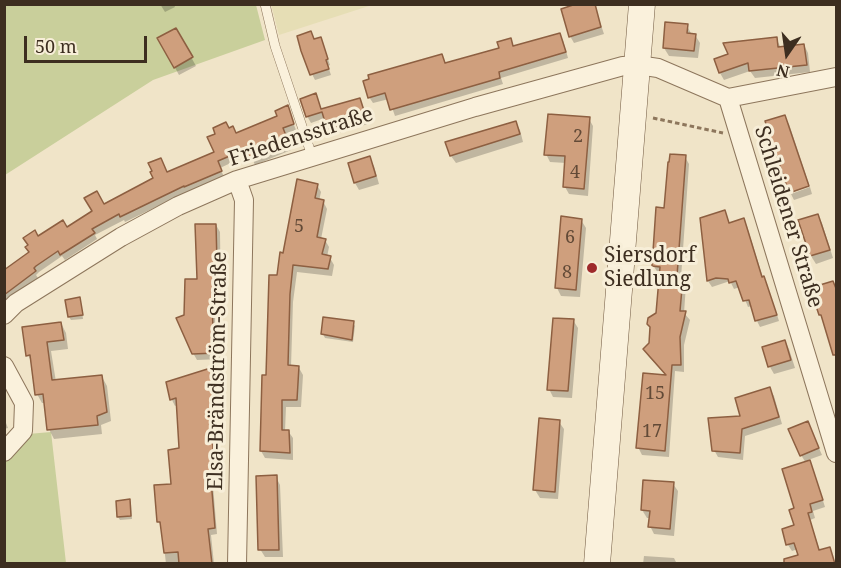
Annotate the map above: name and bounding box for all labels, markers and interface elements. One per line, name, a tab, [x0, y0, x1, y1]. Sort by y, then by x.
scale bar	[27, 24, 150, 62]
north arrow	[757, 24, 817, 84]
text: 50 m	[35, 34, 77, 58]
text: N	[774, 59, 792, 84]
street label: Friedensstraße	[226, 102, 376, 172]
street label: Schleidener Straße	[748, 123, 828, 311]
house number: 2	[573, 126, 583, 148]
house number: 4	[570, 162, 580, 184]
house number: 5	[294, 216, 304, 238]
house number: 6	[565, 227, 575, 249]
place label: Siersdorf Siedlung	[604, 243, 695, 293]
street label: Elsa-Brändström-Straße	[203, 251, 233, 491]
marker: Siersdorf Siedlung	[585, 261, 599, 275]
house number: 8	[562, 262, 572, 284]
house number: 15	[645, 383, 665, 405]
house number: 17	[642, 421, 662, 443]

